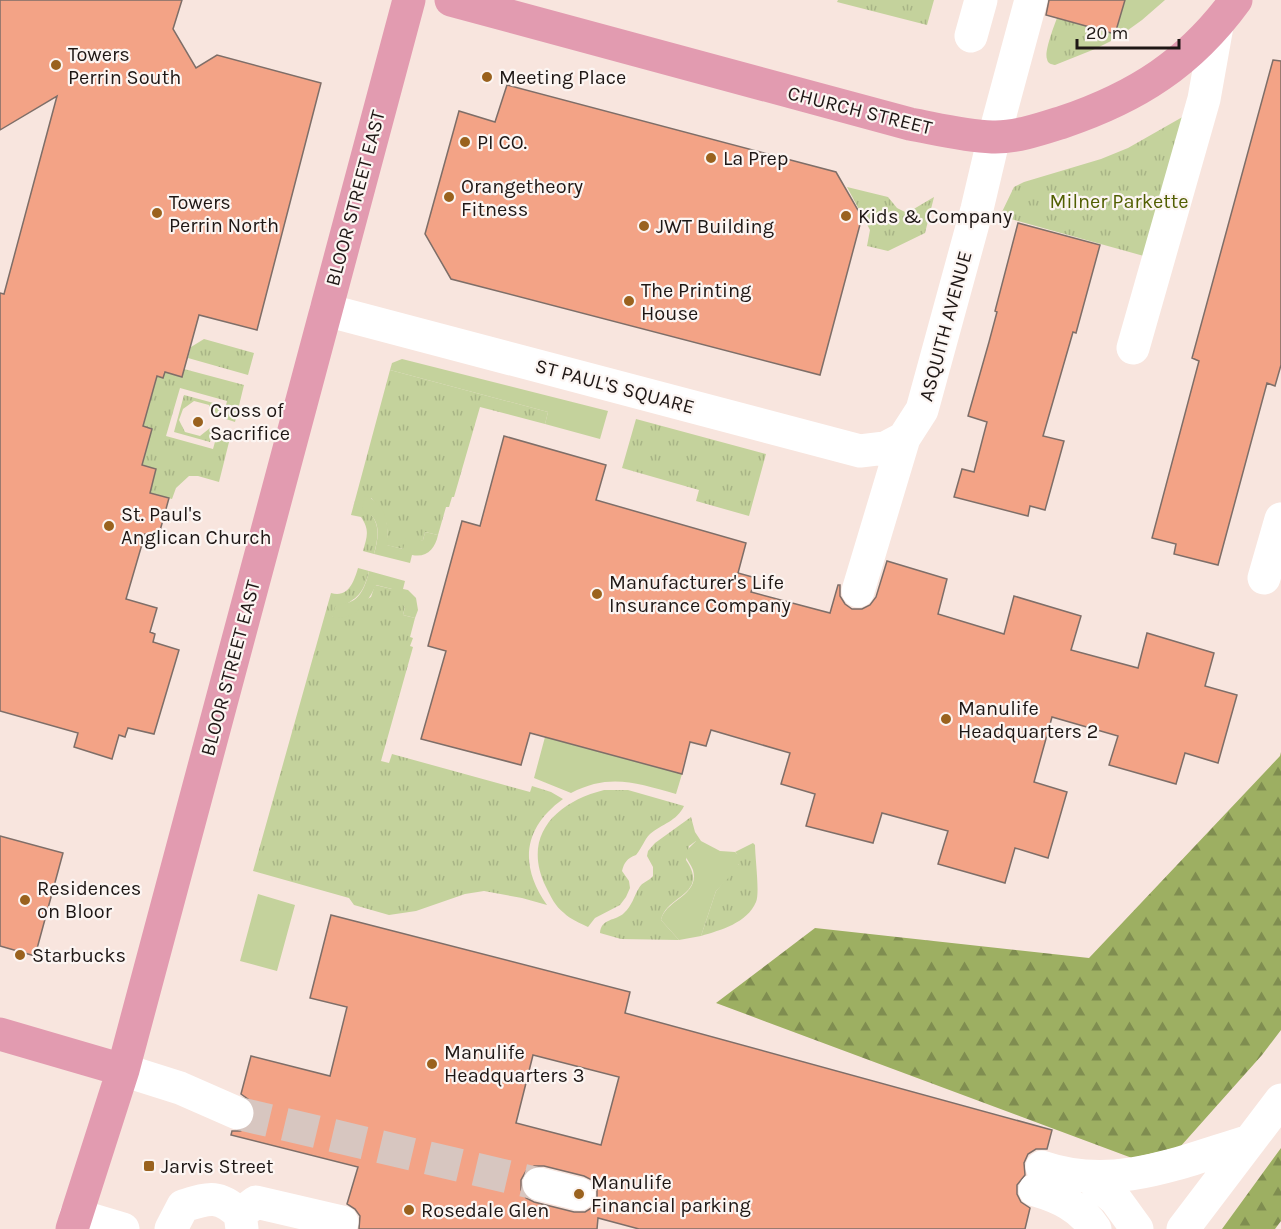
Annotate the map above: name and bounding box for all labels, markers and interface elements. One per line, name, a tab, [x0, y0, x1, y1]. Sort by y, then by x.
scale bar	[1077, 12, 1179, 50]
text: 20 m	[1086, 22, 1128, 44]
place label: Towers Perrin South	[68, 43, 181, 89]
marker: Towers Perrin South	[49, 58, 63, 72]
place label: Meeting Place	[499, 66, 626, 89]
marker: Meeting Place	[480, 70, 494, 84]
street label: CHURCH STREET	[785, 81, 935, 140]
street label: BLOOR STREET EAST	[321, 108, 390, 289]
place label: PI CO.	[477, 131, 527, 154]
marker: PI CO.	[458, 135, 472, 149]
place label: La Prep	[723, 147, 788, 170]
marker: La Prep	[704, 151, 718, 165]
place label: Orangetheory Fitness	[461, 175, 583, 221]
marker: Orangetheory Fitness	[442, 190, 456, 204]
park label: Milner Parkette	[1050, 190, 1188, 213]
place label: Towers Perrin North	[169, 191, 279, 237]
place label: Kids & Company	[858, 205, 1012, 228]
marker: Towers Perrin North	[150, 206, 164, 220]
marker: Kids & Company	[839, 209, 853, 223]
place label: JWT Building	[656, 215, 774, 238]
marker: JWT Building	[637, 219, 651, 233]
street label: ASQUITH AVENUE	[914, 248, 977, 404]
place label: The Printing House	[641, 279, 751, 325]
marker: The Printing House	[622, 294, 636, 308]
street label: ST PAUL'S SQUARE	[533, 354, 697, 419]
place label: Cross of Sacrifice	[210, 399, 290, 445]
marker: Cross of Sacrifice	[191, 415, 205, 429]
place label: St. Paul's Anglican Church	[121, 503, 272, 549]
marker: St. Paul's Anglican Church	[102, 519, 116, 533]
place label: Manufacturer's Life Insurance Company	[609, 571, 791, 617]
street label: BLOOR STREET EAST	[196, 578, 265, 759]
marker: Manufacturer's Life Insurance Company	[590, 587, 604, 601]
place label: Manulife Headquarters 2	[958, 697, 1098, 743]
marker: Manulife Headquarters 2	[939, 712, 953, 726]
place label: Residences on Bloor	[37, 877, 141, 923]
marker: Residences on Bloor	[18, 893, 32, 907]
place label: Starbucks	[32, 944, 126, 967]
marker: Starbucks	[13, 948, 27, 962]
place label: Manulife Headquarters 3	[444, 1041, 585, 1087]
marker: Manulife Headquarters 3	[425, 1057, 439, 1071]
place label: Jarvis Street	[161, 1155, 274, 1178]
marker: Jarvis Street	[142, 1159, 156, 1173]
place label: Manulife Financial parking	[591, 1171, 751, 1217]
marker: Manulife Financial parking	[572, 1187, 586, 1201]
place label: Rosedale Glen	[421, 1199, 549, 1222]
marker: Rosedale Glen	[402, 1203, 416, 1217]

